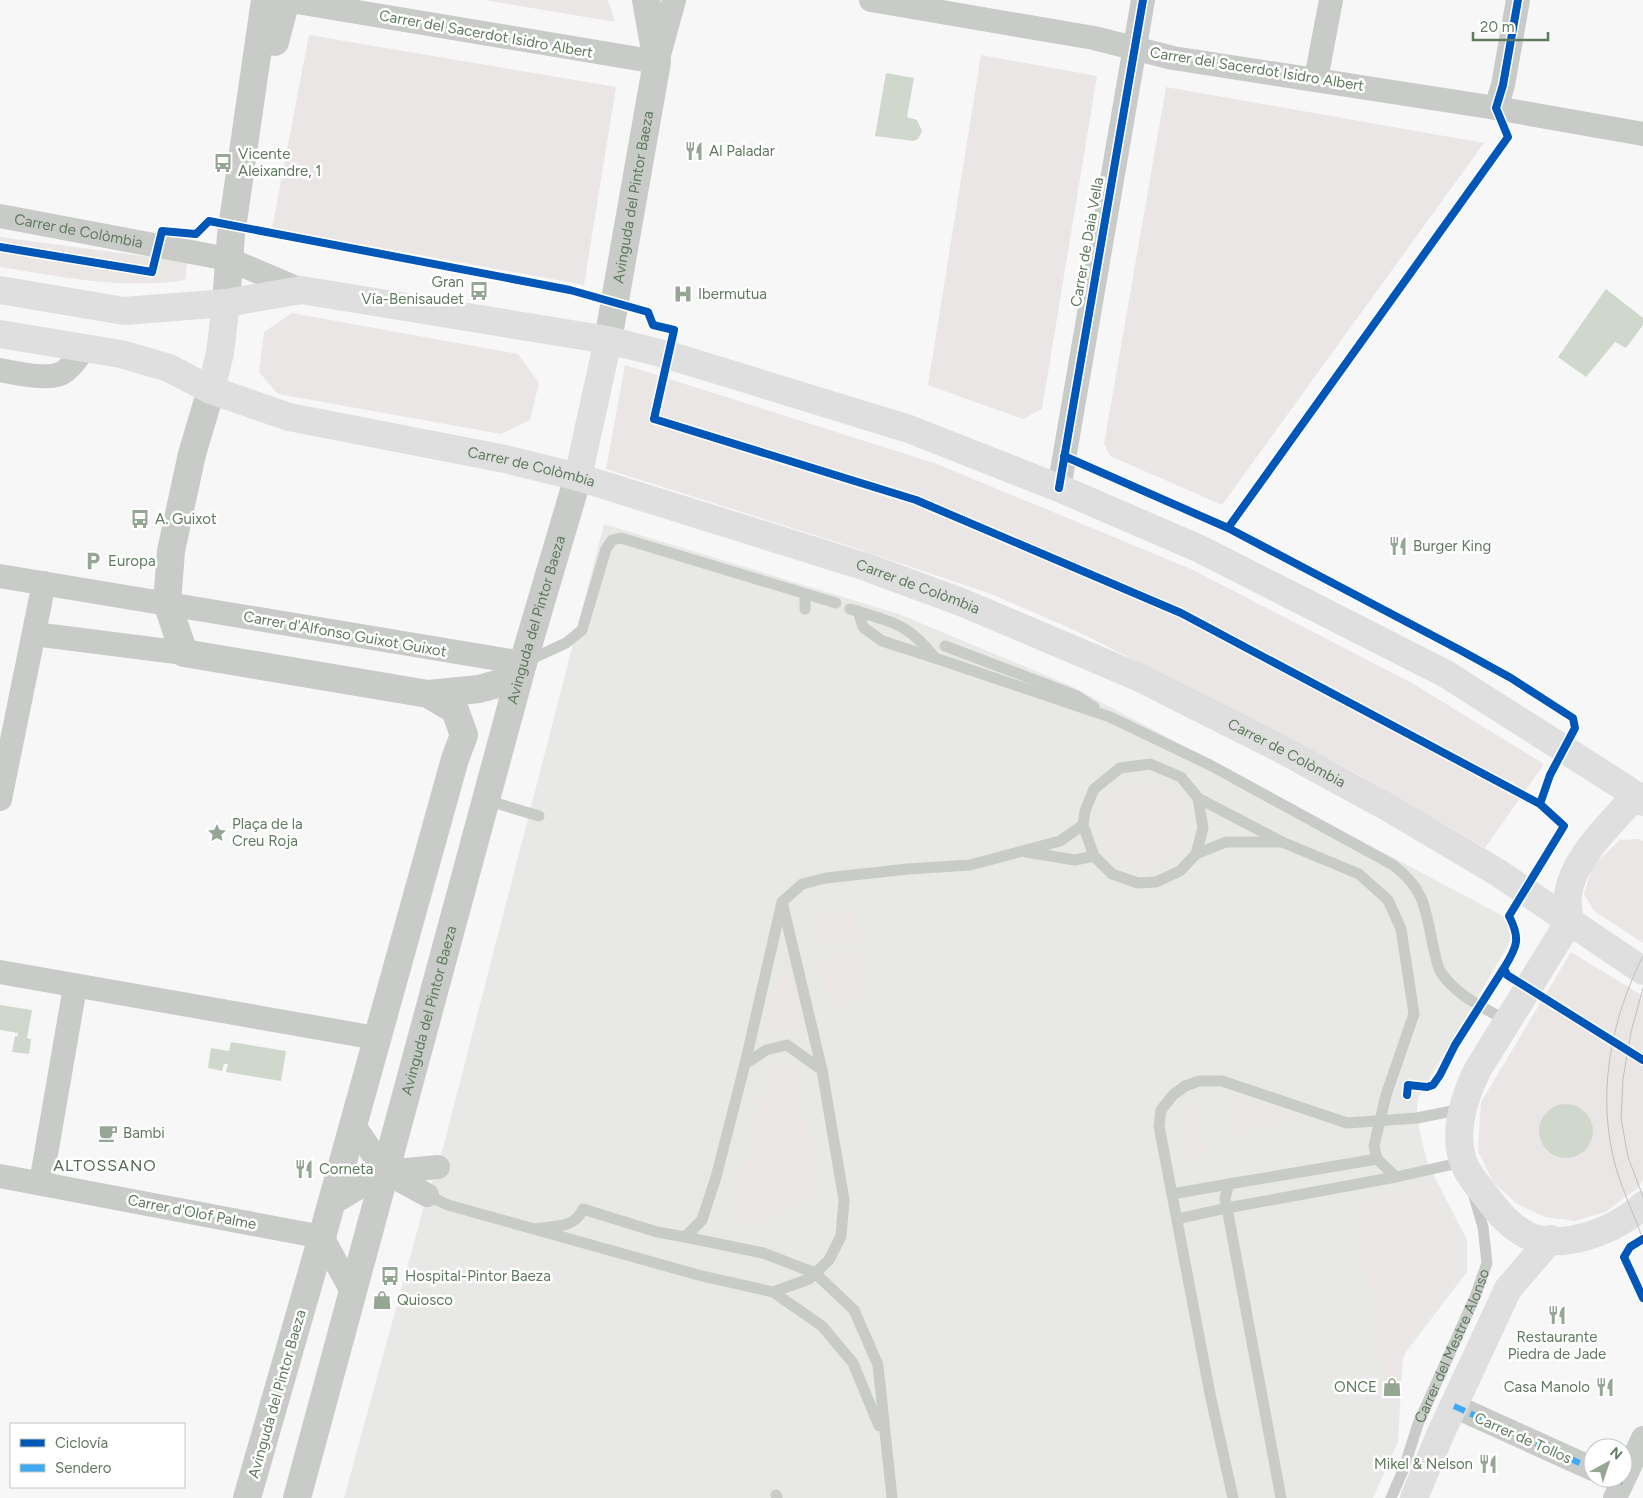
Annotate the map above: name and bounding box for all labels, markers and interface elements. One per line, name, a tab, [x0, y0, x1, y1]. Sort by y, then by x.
street label: Carrer del Sacerdot Isidro Albert	[378, 6, 595, 62]
scale bar	[1473, 10, 1548, 42]
text: 20 m	[1480, 18, 1514, 36]
street label: Carrer del Sacerdot Isidro Albert	[1149, 43, 1366, 95]
street label: Avinguda del Pintor Baeza	[609, 110, 657, 285]
restaurant icon: Al Paladar	[683, 140, 705, 162]
place label: Al Paladar	[709, 142, 775, 160]
place label: Vicente Aleixandre, 1	[238, 145, 322, 180]
bus stop icon: Vicente Aleixandre, 1	[212, 152, 234, 174]
street label: Carrer de Daia Vella	[1067, 176, 1107, 308]
street label: Carrer de Colòmbia	[13, 210, 144, 252]
place label: Gran Vía-Benisaudet	[361, 273, 464, 308]
bus stop icon: Gran Vía-Benisaudet	[468, 280, 490, 302]
hospital icon: Ibermutua	[672, 283, 694, 305]
place label: Ibermutua	[698, 285, 767, 303]
street label: Carrer de Colòmbia	[466, 443, 597, 491]
bus stop icon: A. Guixot	[129, 508, 151, 530]
place label: A. Guixot	[155, 510, 217, 528]
street label: Avinguda del Pintor Baeza	[503, 534, 569, 706]
restaurant icon: Burger King	[1387, 535, 1409, 557]
place label: Burger King	[1413, 537, 1491, 555]
parking icon: Europa	[82, 550, 104, 572]
place label: Europa	[108, 552, 156, 570]
street label: Carrer de Colòmbia	[854, 555, 982, 618]
street label: Carrer d'Alfonso Guixot Guixot	[242, 607, 448, 661]
street label: Carrer de Colòmbia	[1225, 715, 1349, 792]
place label: Plaça de la Creu Roja	[232, 815, 303, 850]
place icon: Plaça de la Creu Roja	[206, 822, 228, 844]
street label: Avinguda del Pintor Baeza	[397, 924, 460, 1097]
cafe icon: Bambi	[97, 1122, 119, 1144]
place label: Bambi	[123, 1124, 165, 1142]
district label: ALTOSSANO	[53, 1156, 157, 1175]
restaurant icon: Corneta	[293, 1158, 315, 1180]
place label: Corneta	[319, 1160, 373, 1178]
street label: Carrer d'Olof Palme	[126, 1191, 258, 1233]
bus stop icon: Hospital-Pintor Baeza	[379, 1265, 401, 1287]
street label: Carrer del Mestre Alonso	[1411, 1266, 1493, 1426]
place label: Hospital-Pintor Baeza	[405, 1267, 551, 1285]
shop icon: Quiosco	[371, 1289, 393, 1311]
place label: Quiosco	[397, 1291, 453, 1309]
restaurant icon: Restaurante Piedra de Jade	[1546, 1304, 1568, 1326]
street label: Avinguda del Pintor Baeza	[244, 1308, 310, 1480]
place label: Restaurante Piedra de Jade	[1508, 1328, 1606, 1363]
shop icon: ONCE	[1381, 1376, 1403, 1398]
restaurant icon: Casa Manolo	[1594, 1376, 1616, 1398]
place label: ONCE	[1334, 1378, 1377, 1396]
place label: Casa Manolo	[1504, 1378, 1590, 1396]
street label: Carrer de Tollos	[1472, 1409, 1574, 1467]
legend	[10, 1423, 185, 1488]
text: Ciclovía	[55, 1434, 108, 1452]
north arrow	[1583, 1438, 1633, 1488]
text: N	[1606, 1443, 1626, 1463]
restaurant icon: Mikel & Nelson	[1477, 1453, 1499, 1475]
place label: Mikel & Nelson	[1374, 1455, 1473, 1473]
text: Sendero	[55, 1459, 112, 1477]

